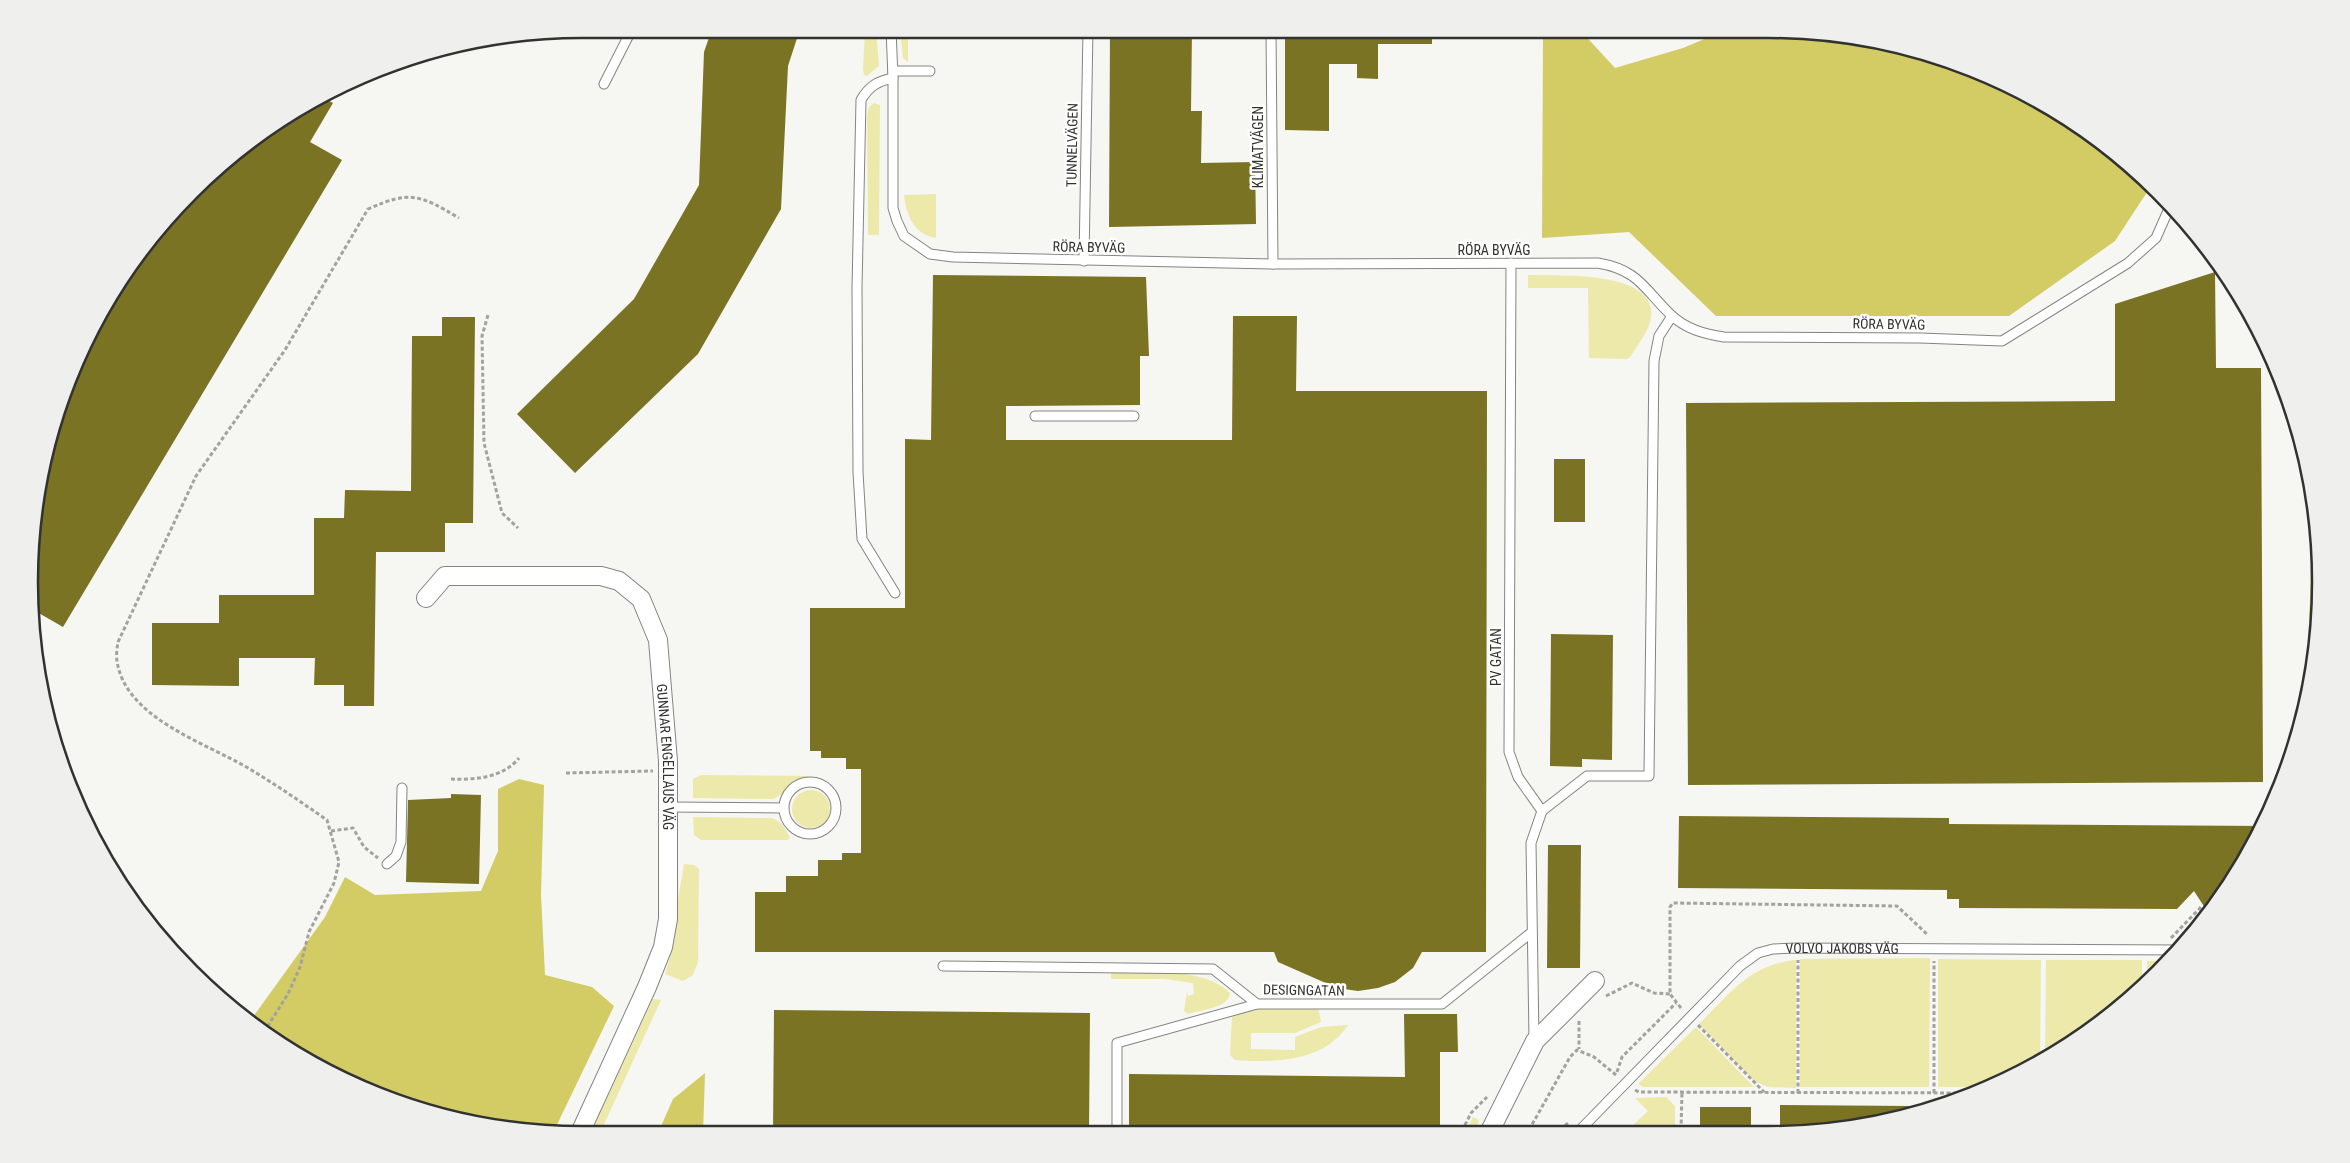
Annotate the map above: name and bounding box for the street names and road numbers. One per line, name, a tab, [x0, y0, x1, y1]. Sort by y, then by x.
street label: TUNNELVÄGEN	[1063, 103, 1081, 187]
street label: KLIMATVÄGEN	[1250, 106, 1266, 188]
street label: RÖRA BYVÄG	[1052, 238, 1126, 256]
street label: RÖRA BYVÄG	[1458, 242, 1530, 258]
street label: RÖRA BYVÄG	[1852, 315, 1926, 333]
street label: PV GATAN	[1488, 628, 1504, 686]
street label: GUNNAR ENGELLAUS VÄG	[654, 683, 676, 830]
street label: VOLVO JAKOBS VÄG	[1785, 940, 1899, 957]
street label: DESIGNGATAN	[1263, 981, 1345, 999]

